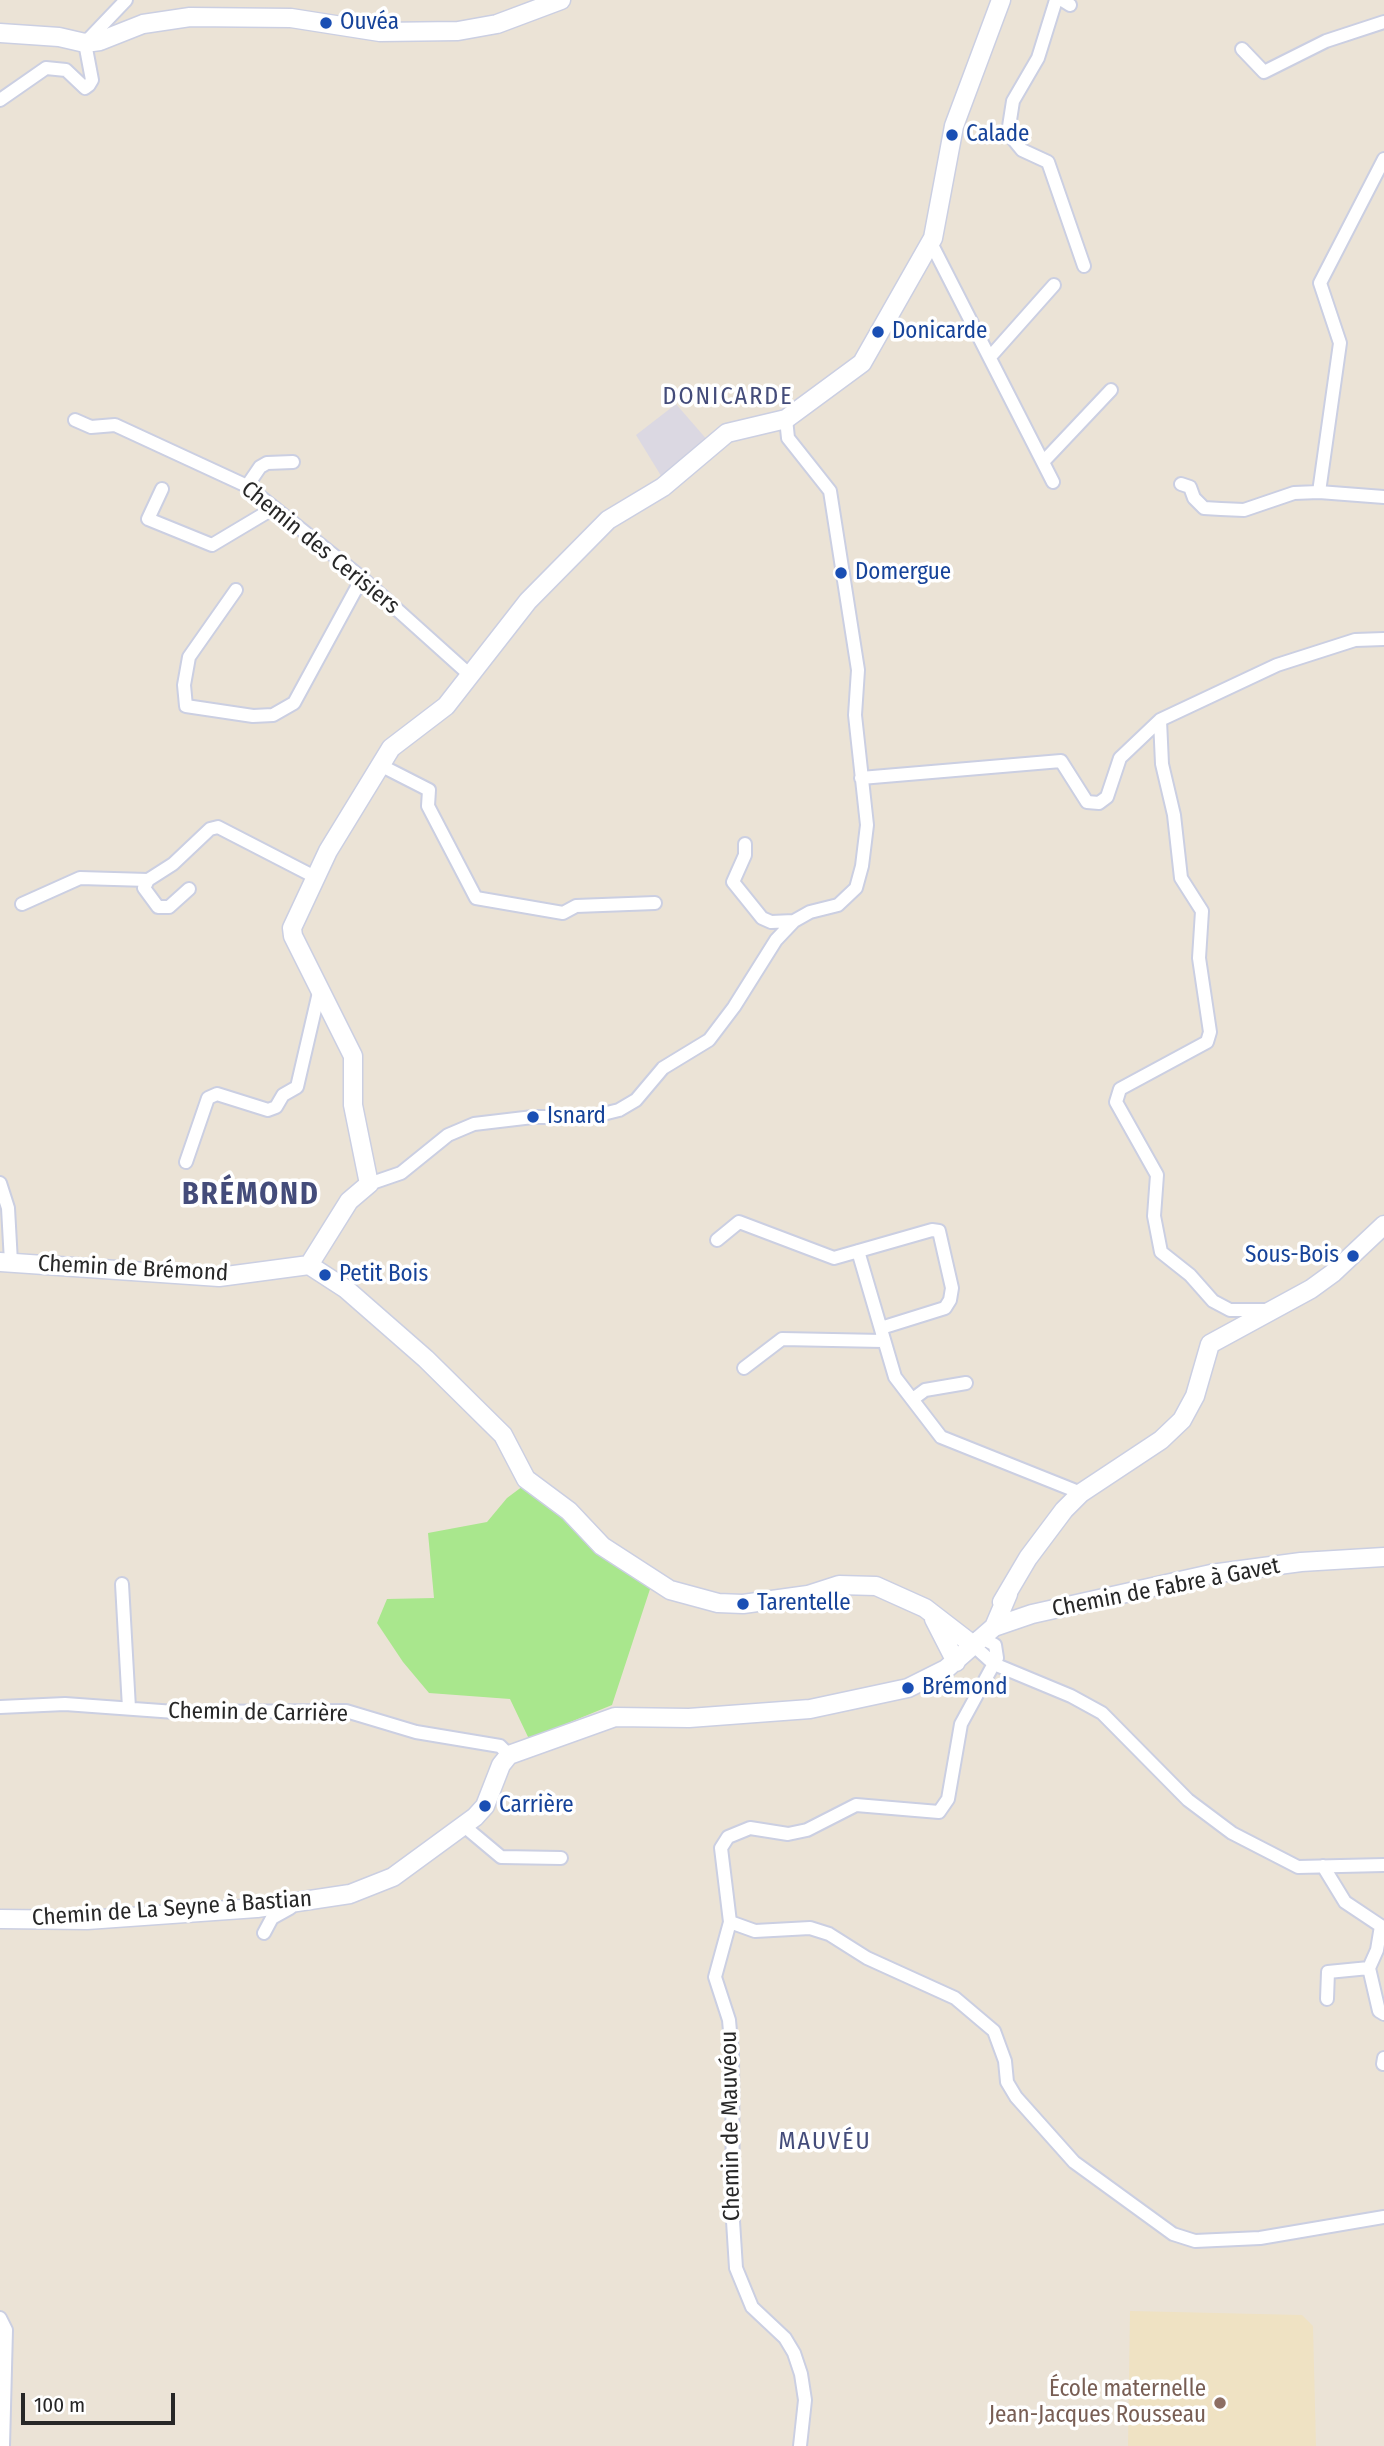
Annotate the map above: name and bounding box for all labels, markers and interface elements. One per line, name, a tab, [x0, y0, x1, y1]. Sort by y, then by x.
place label: Ouvéa	[340, 9, 399, 37]
marker: Ouvéa	[318, 15, 334, 31]
place label: Calade	[966, 121, 1029, 149]
marker: Calade	[944, 127, 960, 143]
place label: Donicarde	[892, 318, 987, 346]
marker: Donicarde	[870, 324, 886, 340]
district label: DONICARDE	[664, 383, 792, 411]
street label: Chemin des Cerisiers	[235, 476, 405, 620]
place label: Domergue	[855, 559, 951, 587]
marker: Domergue	[833, 565, 849, 581]
place label: Isnard	[547, 1103, 606, 1131]
marker: Isnard	[525, 1109, 541, 1125]
district label: BRÉMOND	[183, 1178, 319, 1214]
place label: Sous-Bois	[1245, 1242, 1339, 1270]
marker: Sous-Bois	[1345, 1248, 1361, 1264]
street label: Chemin de Brémond	[37, 1250, 229, 1288]
place label: Petit Bois	[339, 1261, 428, 1289]
marker: Petit Bois	[317, 1267, 333, 1283]
street label: Chemin de Fabre à Gavet	[1050, 1552, 1282, 1624]
place label: Tarentelle	[757, 1590, 851, 1618]
marker: Tarentelle	[735, 1596, 751, 1612]
place label: Brémond	[922, 1674, 1008, 1702]
marker: Brémond	[900, 1680, 916, 1696]
street label: Chemin de Carrière	[168, 1698, 348, 1728]
place label: Carrière	[499, 1792, 574, 1820]
marker: Carrière	[477, 1798, 493, 1814]
street label: Chemin de La Seyne à Bastian	[31, 1885, 313, 1933]
street label: Chemin de Mauvéou	[716, 2031, 746, 2221]
district label: MAUVÉU	[779, 2128, 871, 2156]
place label: École maternelle Jean-Jacques Rousseau	[989, 2376, 1206, 2430]
scale bar	[24, 2380, 178, 2424]
text: 100 m	[34, 2392, 85, 2418]
marker: École maternelle Jean-Jacques Rousseau	[1212, 2395, 1228, 2411]

